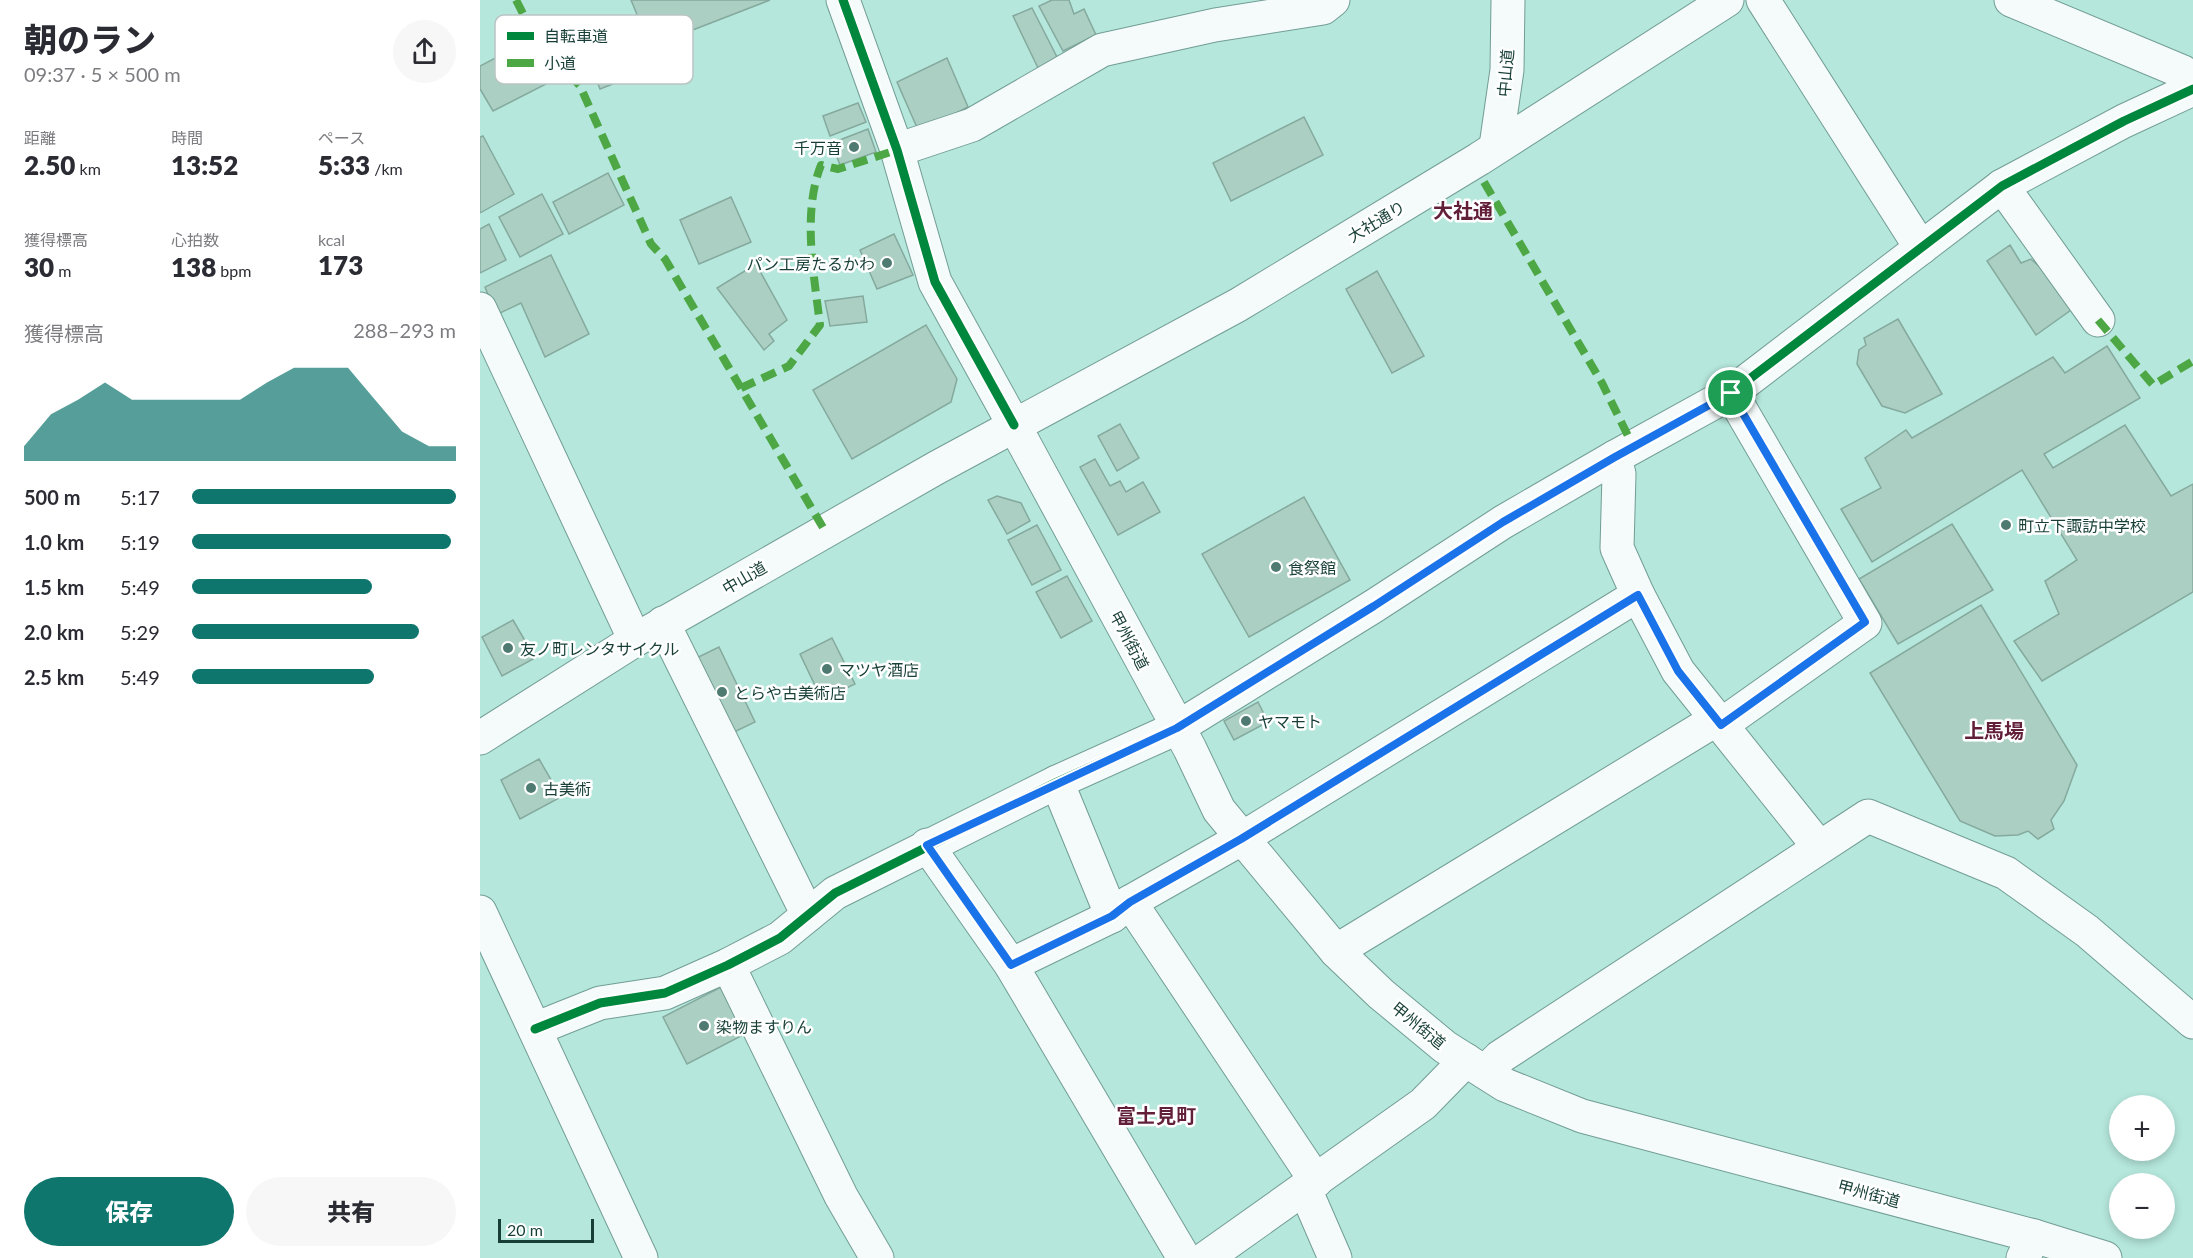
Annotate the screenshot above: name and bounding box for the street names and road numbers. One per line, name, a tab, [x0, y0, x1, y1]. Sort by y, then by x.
street label: 中山道	[1493, 48, 1517, 98]
street label: 大社通り	[1344, 196, 1408, 246]
street label: 中山道	[718, 557, 770, 597]
street label: 甲州街道	[1107, 607, 1153, 673]
street label: 甲州街道	[1388, 997, 1450, 1053]
street label: 甲州街道	[1836, 1176, 1902, 1210]

